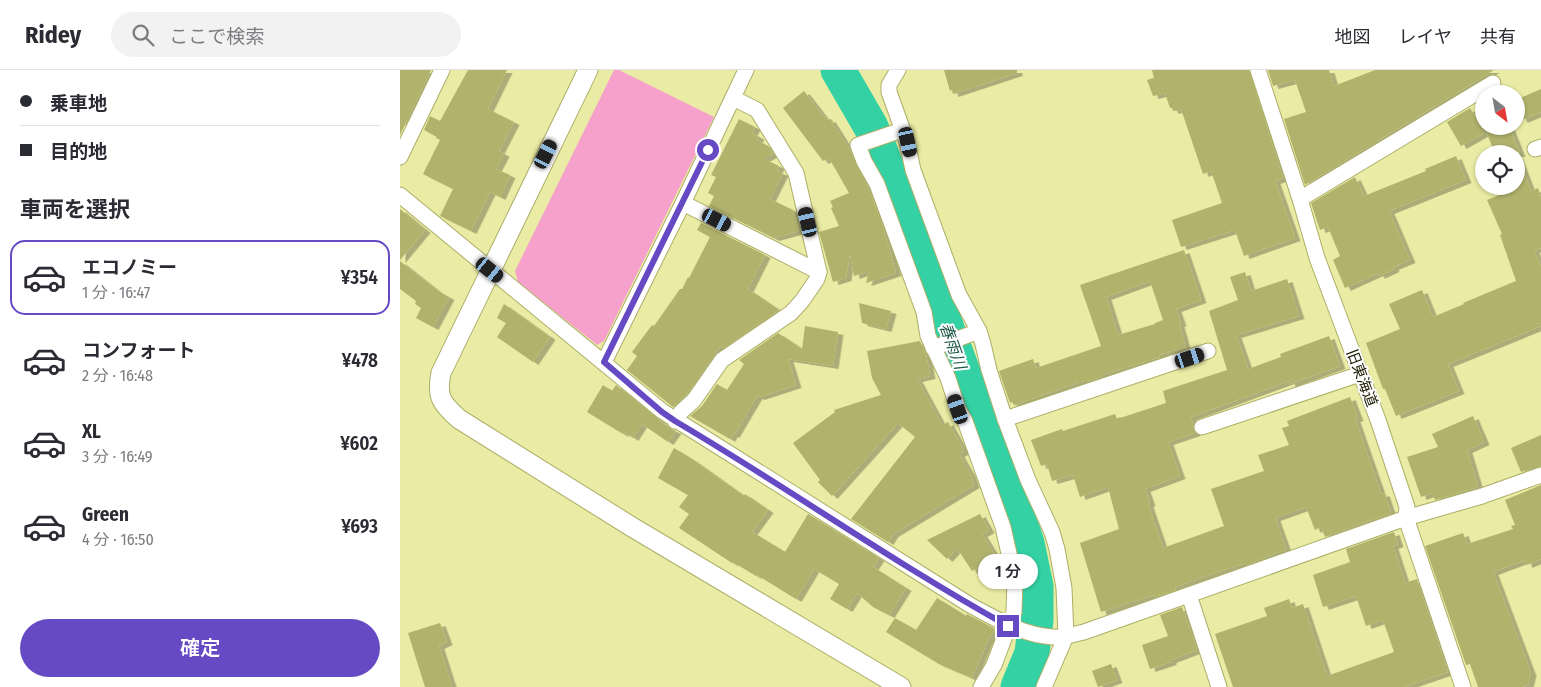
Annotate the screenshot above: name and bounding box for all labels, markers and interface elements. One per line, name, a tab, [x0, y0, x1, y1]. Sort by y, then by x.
search box	[111, 12, 461, 57]
text: Ridey	[25, 21, 81, 49]
icon: search	[129, 21, 157, 49]
text: ここで検索	[169, 25, 264, 48]
text: 地図	[1335, 26, 1371, 48]
text: レイヤ	[1399, 26, 1452, 48]
text: 共有	[1480, 26, 1516, 48]
north arrow	[1475, 85, 1525, 135]
map controls	[1475, 85, 1525, 195]
text: 乗車地	[50, 92, 107, 115]
car	[897, 126, 918, 158]
car	[532, 137, 559, 171]
route start	[697, 139, 719, 161]
text: 目的地	[50, 140, 107, 163]
button: locate	[1475, 145, 1525, 195]
text: 車両を選択	[20, 196, 130, 223]
car	[797, 206, 818, 238]
car	[700, 207, 733, 233]
icon: car	[22, 255, 67, 300]
car	[473, 255, 506, 285]
text: エコノミー	[82, 256, 177, 279]
text: ¥354	[341, 266, 378, 289]
text: 1 分 · 16:47	[82, 283, 150, 302]
water label: 春雨川	[936, 320, 971, 374]
icon: car	[22, 338, 67, 383]
text: コンフォート	[82, 339, 195, 362]
car	[1173, 346, 1206, 370]
street label: 旧東海道	[1343, 347, 1381, 409]
text: ¥478	[342, 349, 378, 372]
text: 2 分 · 16:48	[82, 366, 153, 385]
car	[946, 392, 969, 426]
text: XL	[82, 420, 101, 443]
icon: car	[22, 421, 67, 466]
text: ¥602	[340, 432, 378, 455]
text: 3 分 · 16:49	[82, 447, 153, 466]
text: Green	[82, 503, 129, 526]
icon: car	[22, 504, 67, 549]
text: ¥693	[341, 515, 378, 538]
text: 4 分 · 16:50	[82, 530, 154, 549]
callout: 1 分	[978, 554, 1038, 588]
text: 1 分	[995, 562, 1021, 581]
route end	[997, 615, 1019, 637]
button: 確定	[20, 619, 380, 677]

